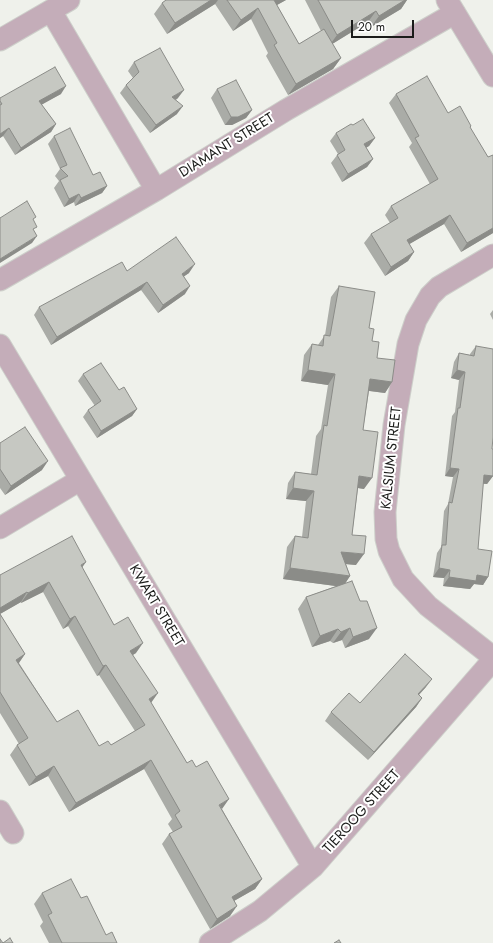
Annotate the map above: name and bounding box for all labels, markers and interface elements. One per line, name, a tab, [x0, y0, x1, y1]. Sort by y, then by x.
scale bar	[353, 12, 416, 38]
text: 20 m	[358, 18, 385, 36]
street label: DIAMANT STREET	[177, 110, 277, 182]
street label: KALSIUM STREET	[378, 406, 406, 510]
street label: KWART STREET	[125, 562, 187, 650]
street label: TIEROOG STREET	[320, 767, 404, 857]

